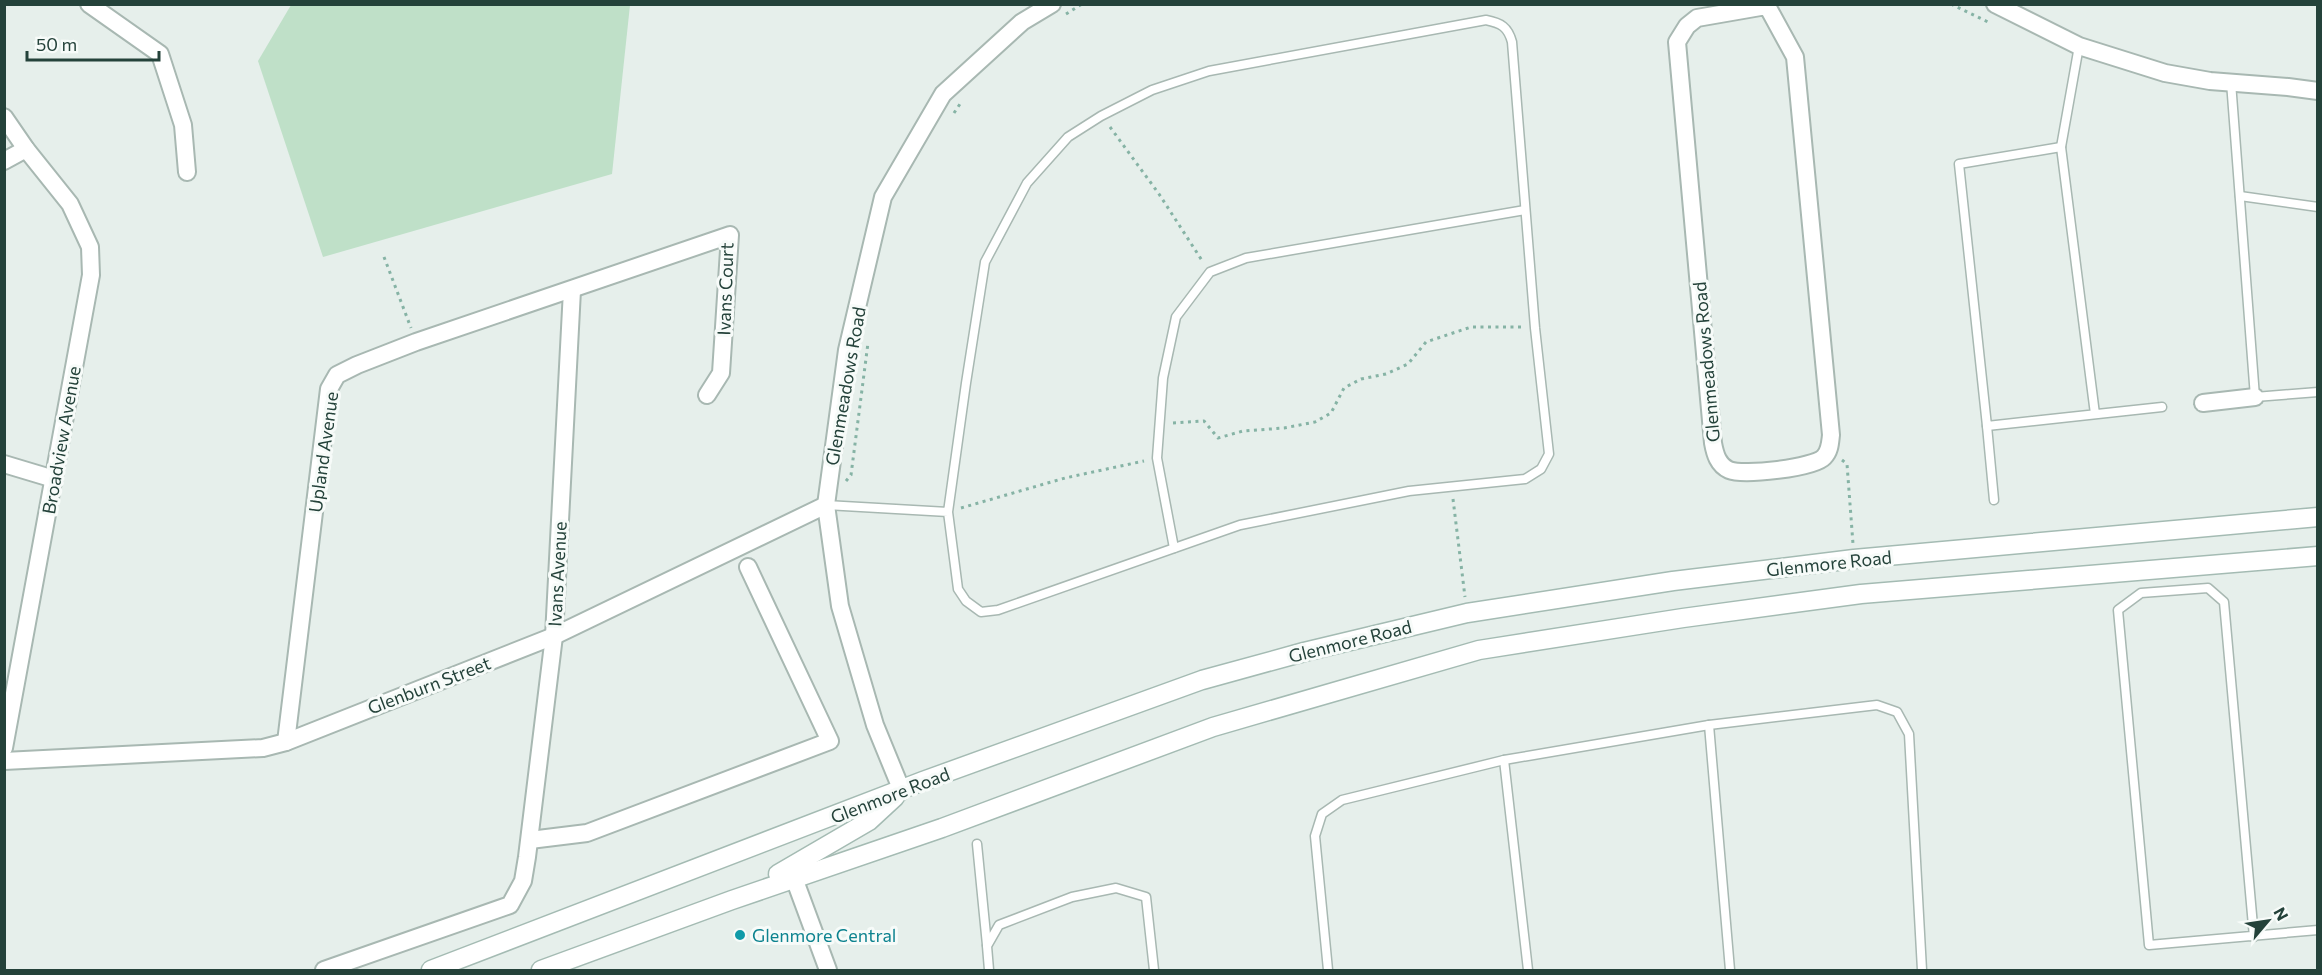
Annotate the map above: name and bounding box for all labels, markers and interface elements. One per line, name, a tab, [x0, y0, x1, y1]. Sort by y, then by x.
scale bar	[27, 24, 159, 62]
text: 50 m	[36, 33, 77, 55]
street label: Ivans Court	[712, 242, 738, 336]
street label: Glenmeadows Road	[1688, 281, 1724, 443]
street label: Glenmeadows Road	[820, 305, 870, 467]
street label: Broadview Avenue	[37, 364, 85, 516]
street label: Upland Avenue	[304, 390, 342, 514]
street label: Ivans Avenue	[543, 521, 571, 627]
street label: Glenmore Road	[1765, 545, 1893, 581]
street label: Glenmore Road	[1286, 615, 1414, 667]
street label: Glenburn Street	[364, 651, 494, 719]
street label: Glenmore Road	[827, 762, 953, 828]
north arrow	[2238, 891, 2298, 951]
text: N	[2270, 904, 2293, 923]
place label: Glenmore Central	[752, 924, 896, 946]
marker: Glenmore Central	[733, 928, 747, 942]

